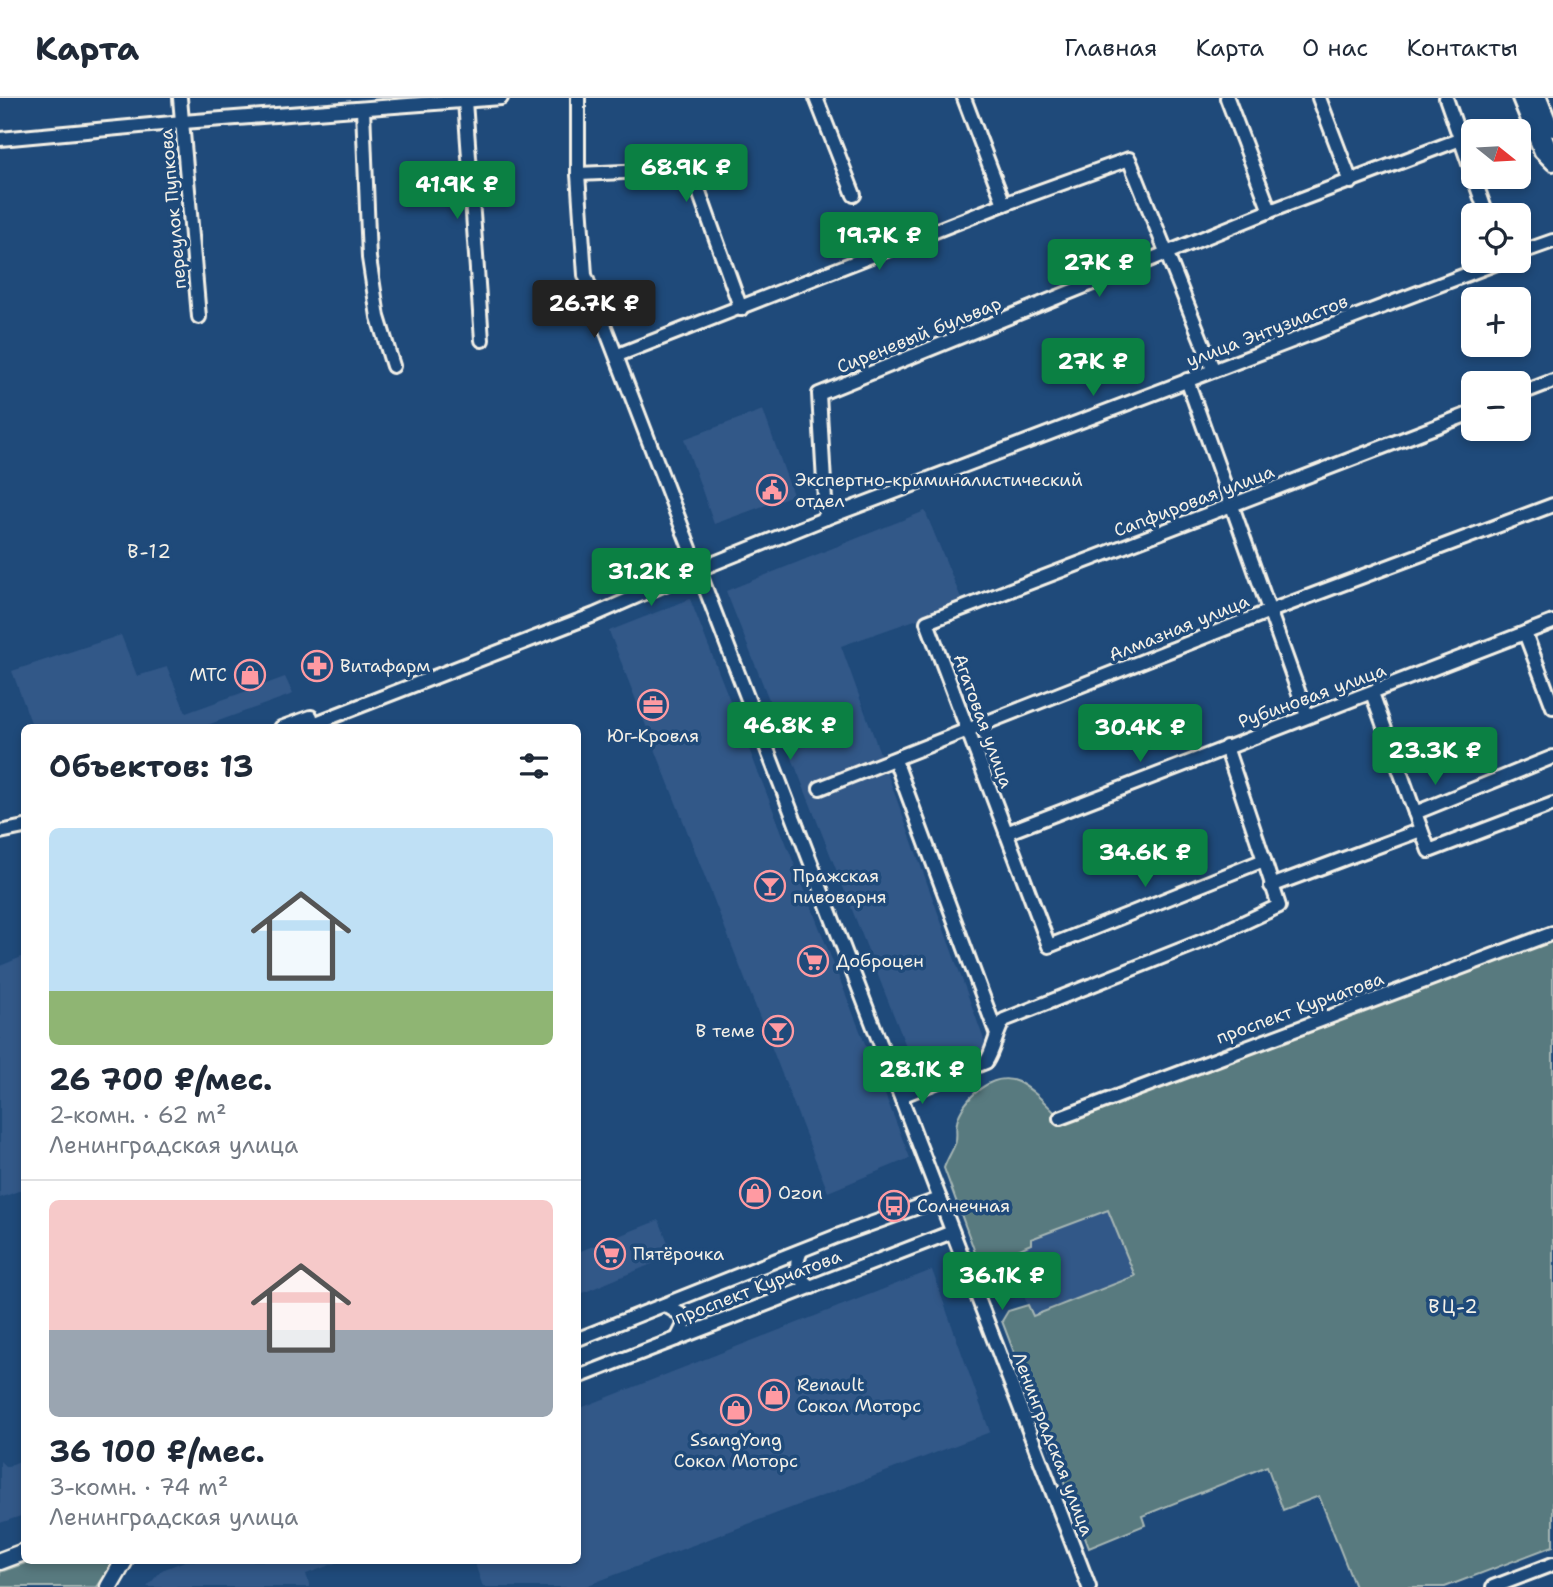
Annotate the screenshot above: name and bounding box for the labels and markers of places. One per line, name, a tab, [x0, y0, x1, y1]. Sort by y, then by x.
pin: 68.9K ₽	[621, 144, 751, 204]
pin: 41.9K ₽	[392, 162, 522, 221]
pin: 19.7K ₽	[814, 212, 944, 272]
pin: 27K ₽	[1050, 240, 1148, 299]
pin: 26.7K ₽	[529, 280, 659, 340]
pin: 27K ₽	[1044, 338, 1142, 398]
place label: Экспертно-криминалистический отдел	[795, 468, 1083, 513]
public building icon: Экспертно-криминалистический отдел	[755, 473, 789, 507]
pin: 31.2K ₽	[586, 548, 716, 608]
pharmacy icon: Витафарм	[300, 649, 334, 683]
place label: Витафарм	[340, 654, 430, 678]
shop icon: МТС	[233, 658, 267, 692]
place label: МТС	[189, 663, 227, 687]
office icon: Юг-Кровля	[636, 688, 670, 722]
pin: 46.8K ₽	[725, 702, 855, 762]
pin: 30.4K ₽	[1075, 704, 1205, 764]
place label: Юг-Кровля	[607, 724, 699, 748]
pin: 23.3K ₽	[1370, 728, 1500, 787]
pin: 34.6K ₽	[1080, 830, 1210, 889]
place label: Пражская пивоварня	[793, 864, 887, 909]
bar icon: Пражская пивоварня	[753, 869, 787, 903]
supermarket icon: Доброцен	[796, 944, 830, 978]
place label: Доброцен	[836, 949, 924, 973]
bar icon: В теме	[761, 1014, 795, 1048]
place label: В теме	[695, 1019, 755, 1043]
pin: 28.1K ₽	[857, 1046, 987, 1106]
shop icon: Ozon	[738, 1176, 772, 1210]
place label: Ozon	[778, 1181, 823, 1205]
bus stop icon: Солнечная	[877, 1189, 911, 1223]
place label: Солнечная	[917, 1194, 1010, 1218]
supermarket icon: Пятёрочка	[593, 1237, 627, 1271]
place label: Пятёрочка	[633, 1242, 724, 1266]
pin: 36.1K ₽	[937, 1252, 1067, 1312]
place label: Renault Сокол Моторс	[797, 1373, 921, 1418]
shop icon: Renault Сокол Моторс	[757, 1378, 791, 1412]
shop icon: SsangYong Сокол Моторс	[719, 1393, 753, 1427]
place label: SsangYong Сокол Моторс	[674, 1428, 798, 1473]

